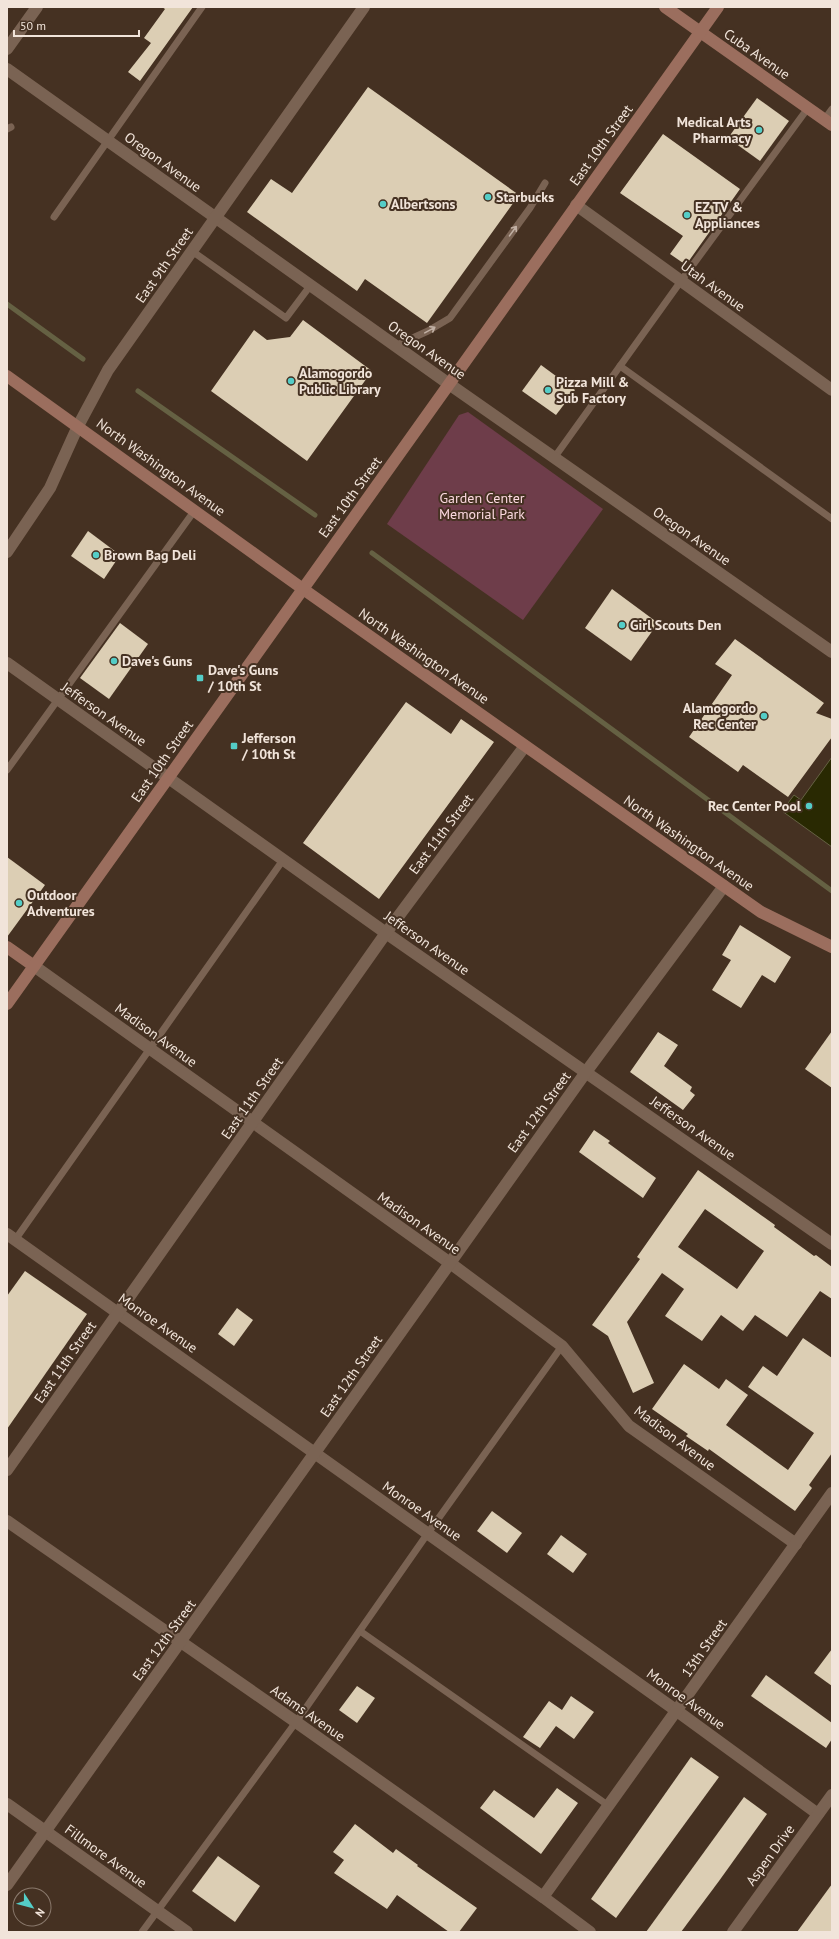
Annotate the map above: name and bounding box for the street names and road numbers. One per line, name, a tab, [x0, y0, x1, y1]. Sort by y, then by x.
street label: Cuba Avenue	[720, 25, 794, 83]
street label: East 10th Street	[566, 101, 637, 189]
street label: Oregon Avenue	[121, 128, 205, 196]
street label: East 9th Street	[131, 223, 197, 306]
street label: Utah Avenue	[677, 257, 749, 315]
street label: Oregon Avenue	[385, 317, 469, 383]
street label: North Washington Avenue	[93, 414, 229, 520]
street label: East 10th Street	[315, 453, 386, 541]
street label: Oregon Avenue	[650, 503, 734, 569]
street label: North Washington Avenue	[355, 604, 493, 708]
street label: Jefferson Avenue	[57, 677, 150, 750]
street label: East 10th Street	[127, 716, 197, 805]
street label: East 11th Street	[405, 790, 477, 878]
street label: North Washington Avenue	[620, 791, 758, 895]
street label: Jefferson Avenue	[380, 906, 473, 979]
street label: Madison Avenue	[111, 999, 201, 1071]
street label: East 11th Street	[217, 1053, 287, 1142]
street label: East 12th Street	[504, 1068, 575, 1156]
street label: Jefferson Avenue	[646, 1091, 739, 1164]
street label: Madison Avenue	[374, 1188, 464, 1258]
street label: Monroe Avenue	[115, 1289, 201, 1357]
street label: East 11th Street	[30, 1317, 100, 1406]
street label: East 12th Street	[316, 1331, 386, 1420]
street label: Madison Avenue	[631, 1402, 719, 1474]
street label: Monroe Avenue	[379, 1477, 465, 1545]
street label: East 12th Street	[129, 1596, 200, 1684]
street label: 13th Street	[677, 1615, 731, 1681]
street label: Monroe Avenue	[643, 1664, 729, 1734]
street label: Adams Avenue	[267, 1681, 349, 1745]
street label: Fillmore Avenue	[62, 1820, 150, 1892]
street label: Aspen Drive	[742, 1821, 798, 1889]

